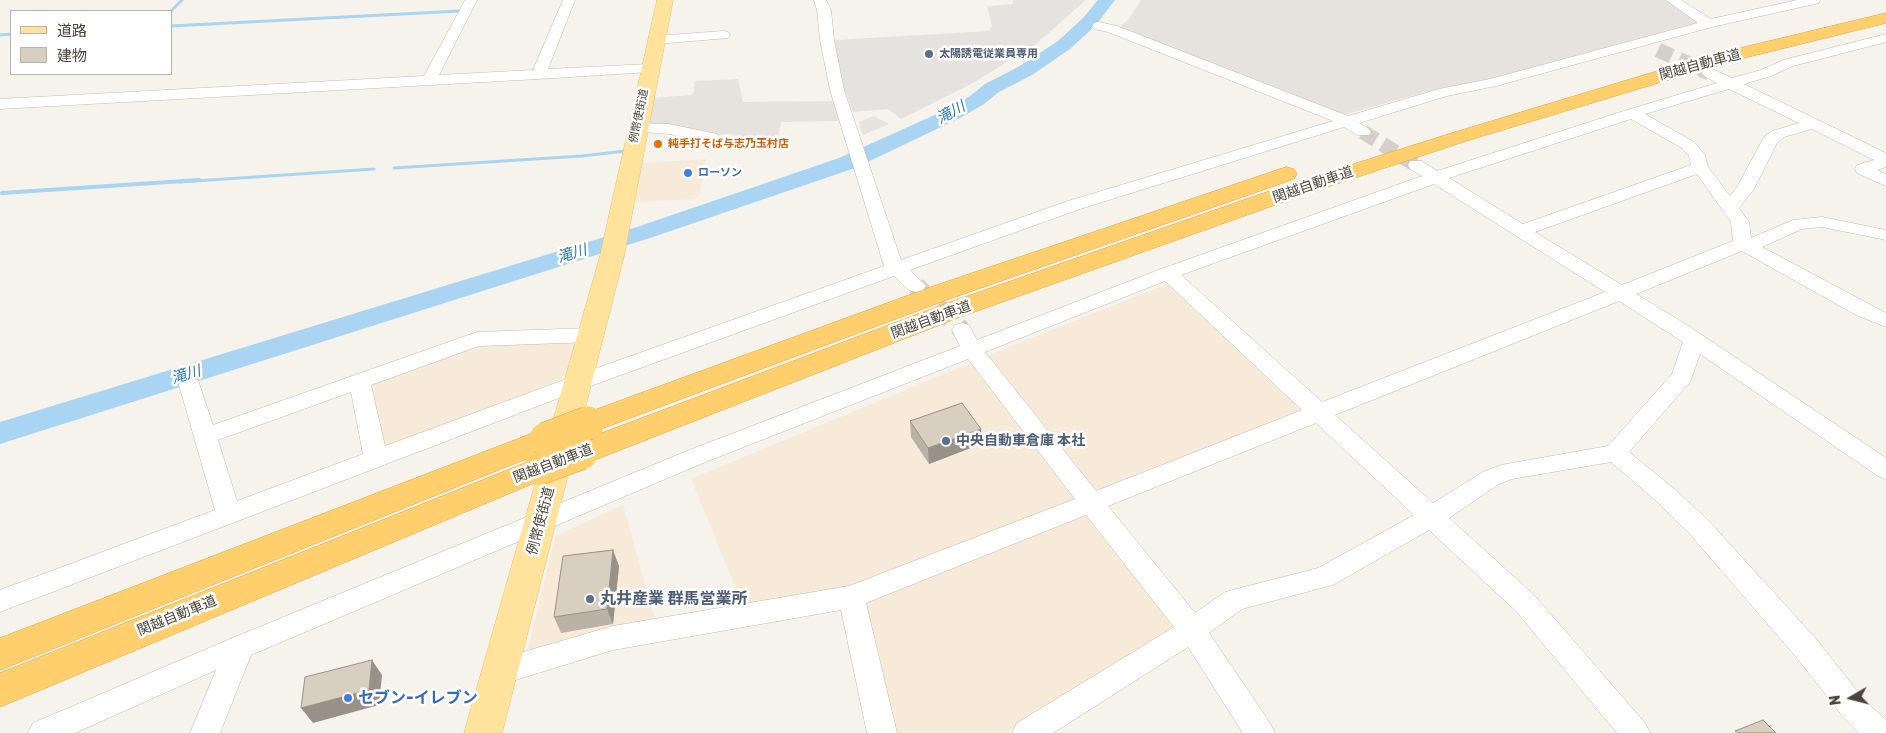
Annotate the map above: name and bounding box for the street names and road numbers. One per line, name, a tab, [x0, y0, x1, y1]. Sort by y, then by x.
street label: 関越自動車道	[1657, 46, 1743, 84]
street label: 例幣使街道	[627, 88, 651, 144]
street label: 関越自動車道	[1271, 163, 1355, 207]
street label: 関越自動車道	[889, 298, 973, 342]
street label: 関越自動車道	[511, 441, 595, 487]
street label: 例幣使街道	[524, 485, 558, 557]
street label: 関越自動車道	[135, 592, 219, 640]

